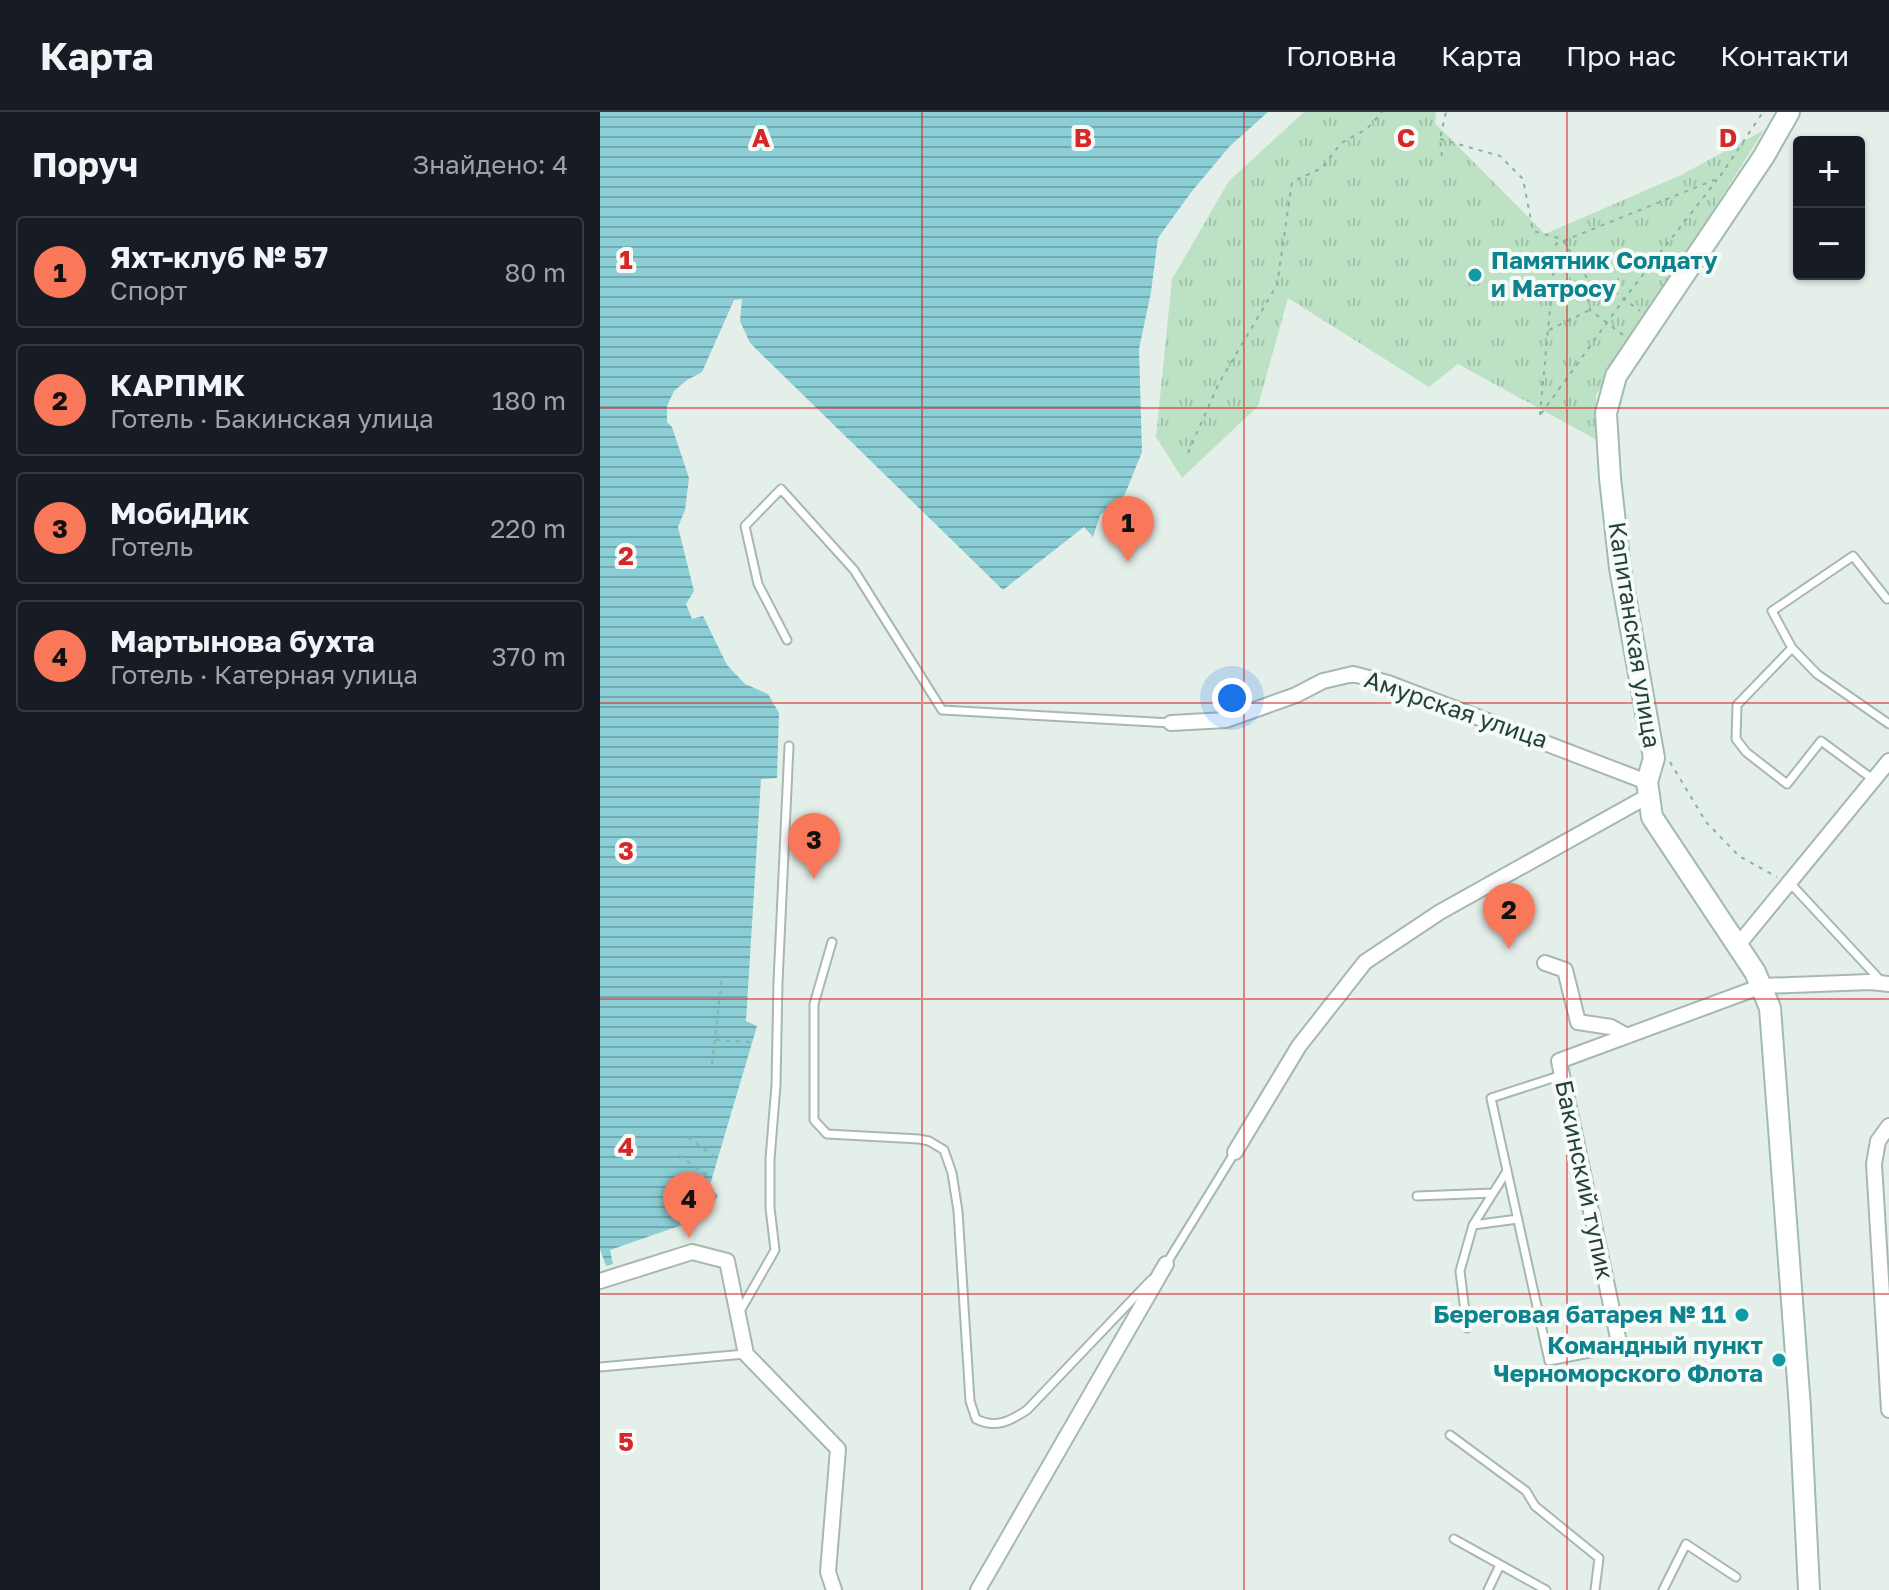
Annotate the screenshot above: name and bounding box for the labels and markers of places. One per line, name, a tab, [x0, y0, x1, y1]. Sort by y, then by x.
place label: Памятник Солдату и Матросу	[1491, 245, 1718, 302]
marker: Памятник Солдату и Матросу	[1466, 266, 1484, 284]
pin: 1	[1102, 496, 1154, 562]
pin: 3	[788, 813, 840, 879]
pin: 2	[1483, 883, 1535, 949]
pin: 4	[663, 1172, 715, 1238]
place label: Береговая батарея № 11	[1433, 1299, 1726, 1328]
marker: Береговая батарея № 11	[1733, 1306, 1751, 1324]
place label: Командный пункт Черноморского Флота	[1493, 1330, 1763, 1387]
marker: Командный пункт Черноморского Флота	[1770, 1351, 1788, 1369]

